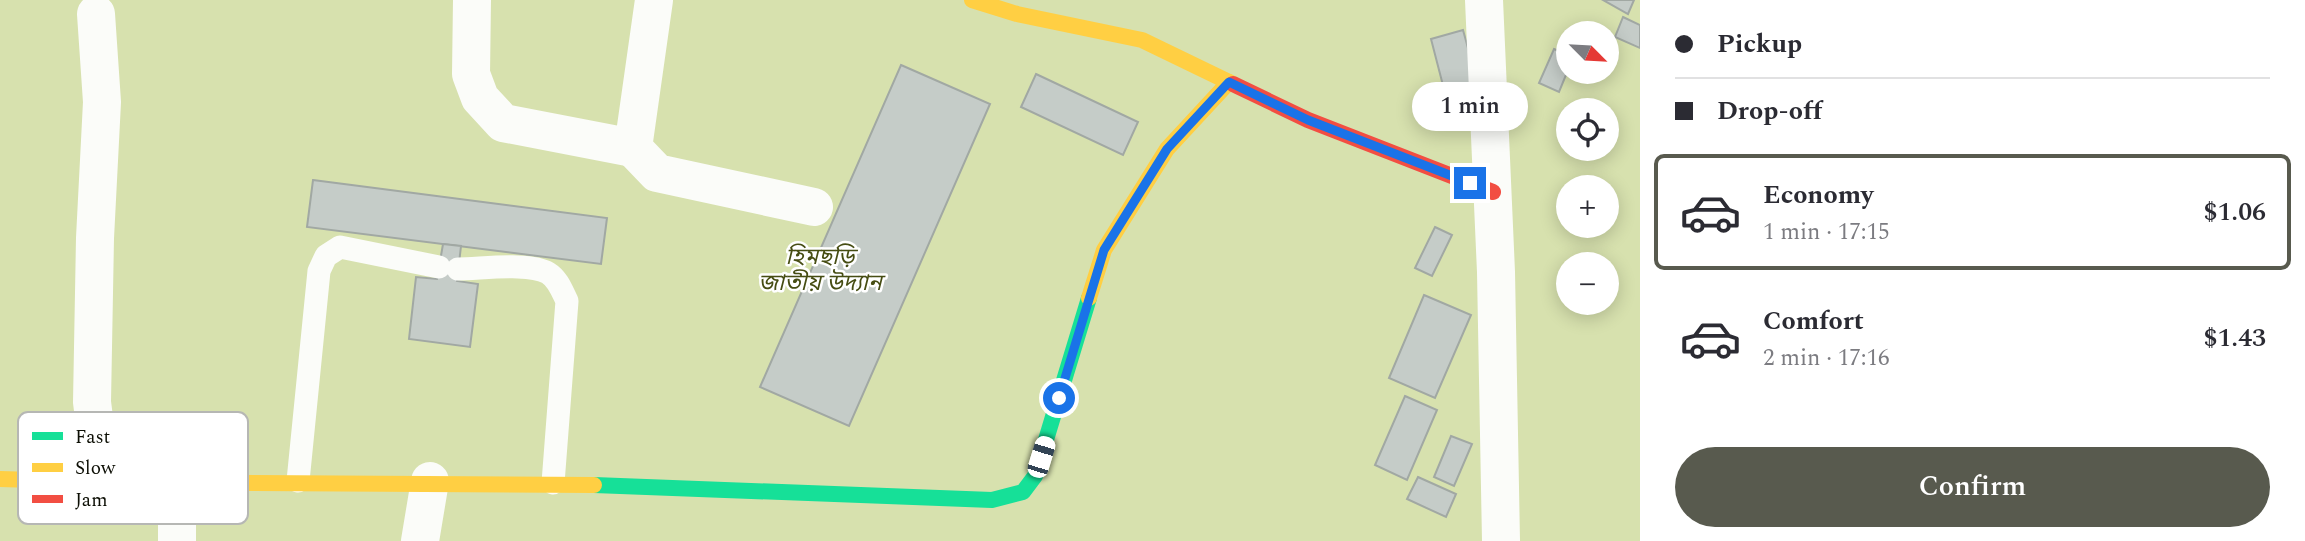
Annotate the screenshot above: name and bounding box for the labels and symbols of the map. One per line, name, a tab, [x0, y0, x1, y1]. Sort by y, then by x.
north arrow	[1556, 21, 1619, 84]
callout: 1 min	[1412, 82, 1528, 130]
route end	[1454, 167, 1486, 199]
park label: হিমছড়ি জাতীয় উদ্যান	[758, 240, 886, 301]
route start	[1043, 382, 1075, 414]
legend	[18, 412, 248, 524]
text: Fast	[75, 423, 111, 452]
car	[1025, 434, 1058, 480]
text: Slow	[75, 454, 116, 483]
text: Jam	[75, 486, 107, 515]

